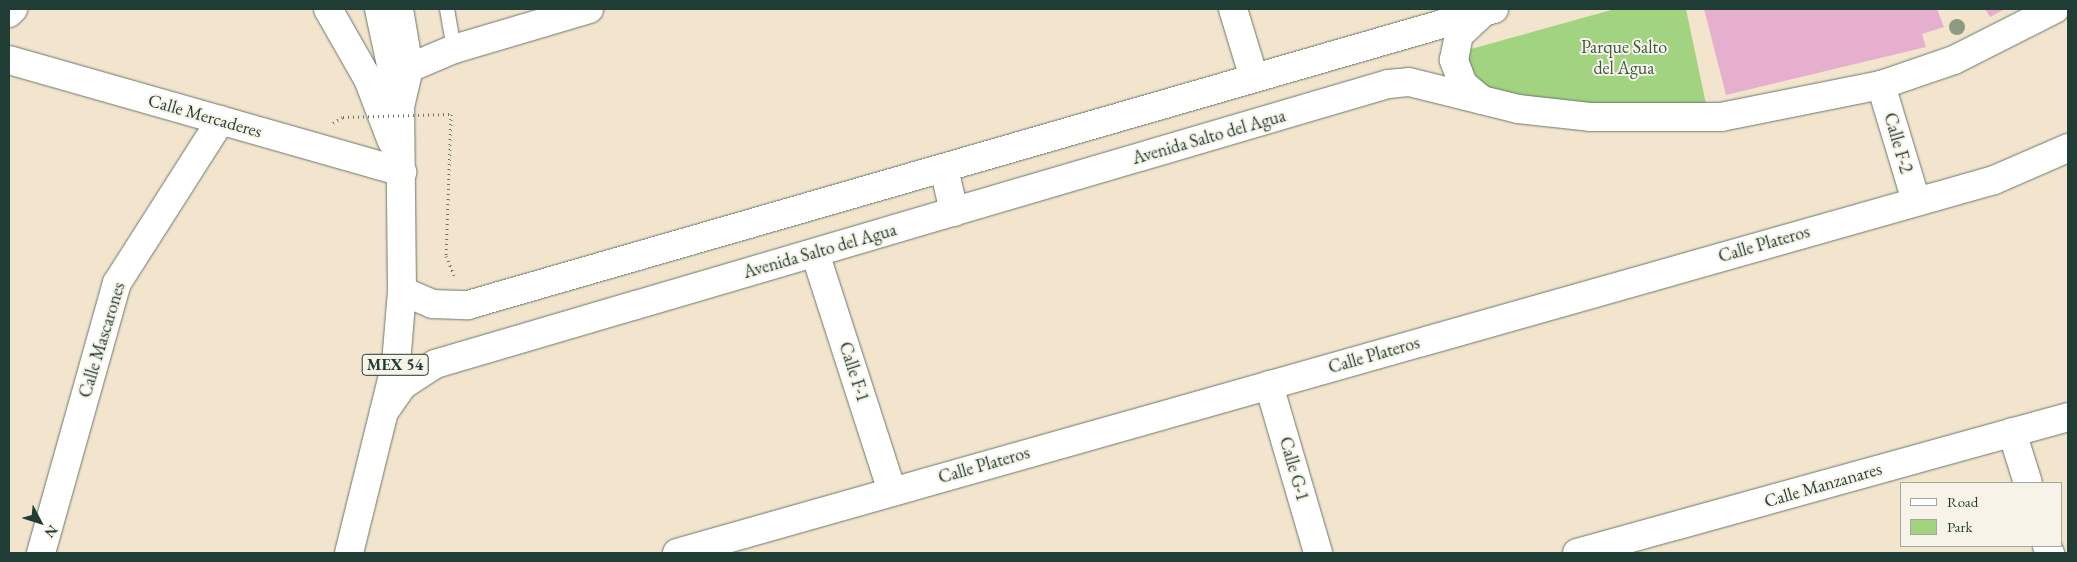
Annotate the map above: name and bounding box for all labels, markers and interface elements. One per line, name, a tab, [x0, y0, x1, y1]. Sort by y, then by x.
park label: Parque Salto del Agua	[1581, 37, 1667, 80]
street label: Calle Mercaderes	[146, 89, 264, 143]
street label: Avenida Salto del Agua	[1130, 105, 1288, 169]
street label: Calle F-2	[1879, 110, 1917, 176]
street label: Avenida Salto del Agua	[741, 219, 899, 283]
street label: Calle Plateros	[1716, 221, 1812, 267]
street label: Calle Mascarones	[74, 280, 130, 400]
street label: Calle Plateros	[1326, 332, 1422, 378]
street label: Calle F-1	[834, 339, 874, 405]
road number: MEX 54	[361, 352, 429, 378]
street label: Calle G-1	[1275, 434, 1313, 504]
street label: Calle Plateros	[936, 442, 1032, 488]
street label: Calle Manzanares	[1762, 458, 1884, 512]
legend	[1900, 482, 2062, 547]
text: Road	[1947, 492, 1978, 511]
north arrow	[15, 497, 65, 547]
text: Park	[1947, 517, 1973, 536]
text: N	[41, 522, 62, 542]

